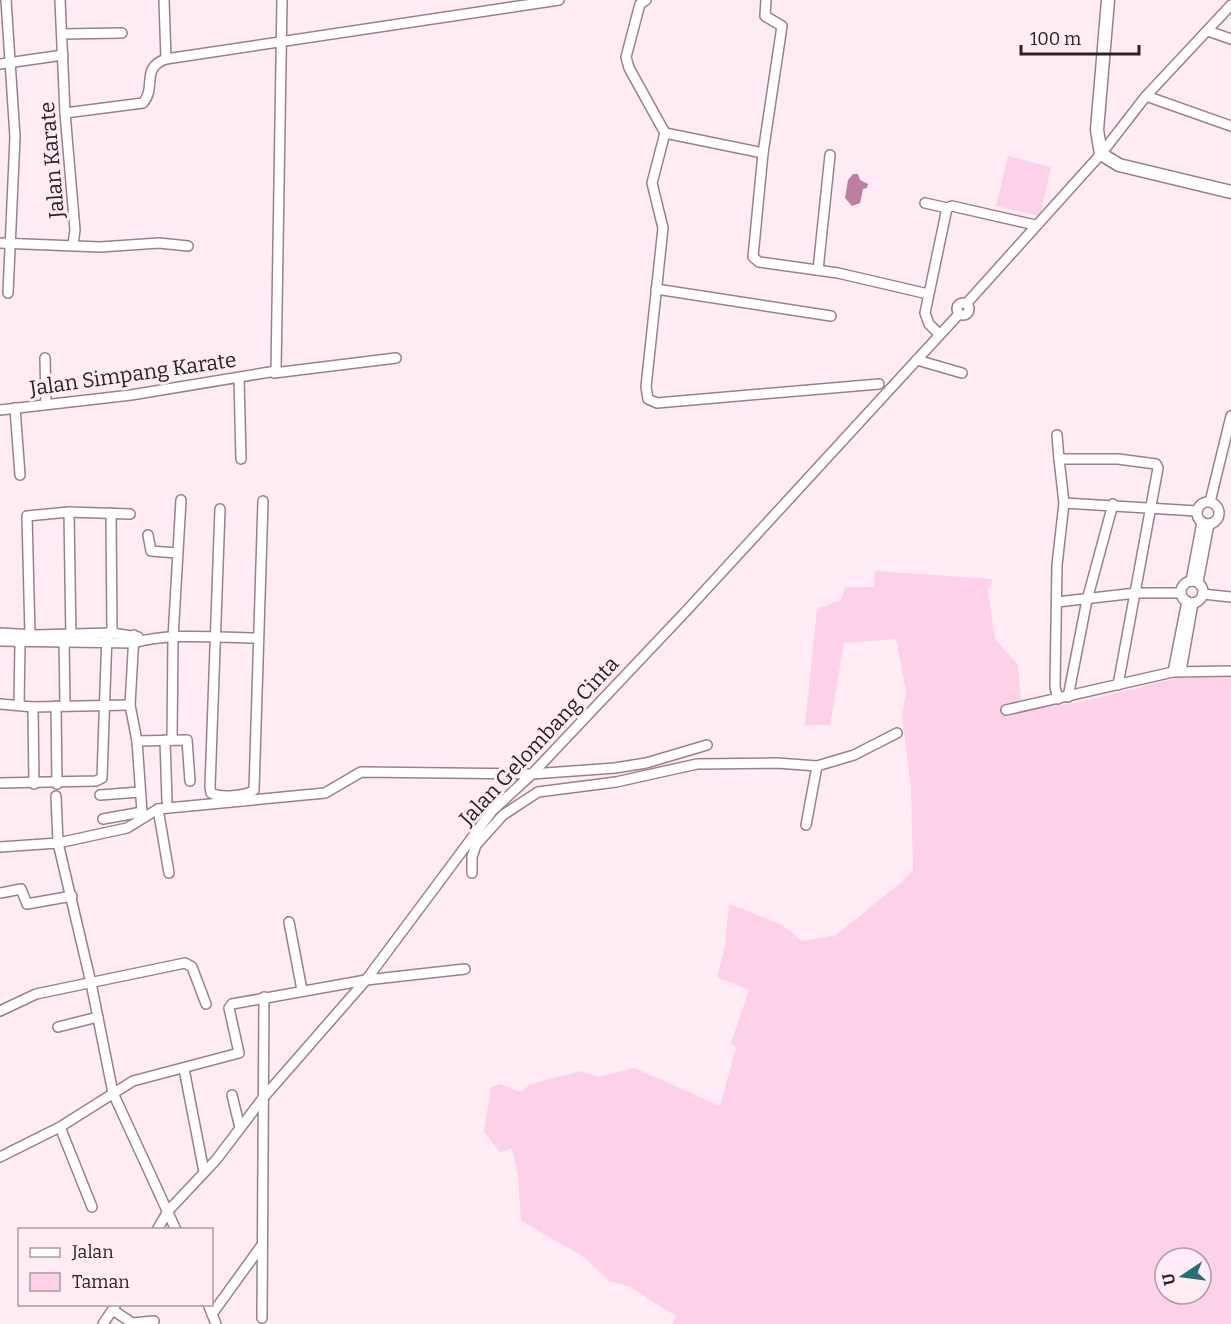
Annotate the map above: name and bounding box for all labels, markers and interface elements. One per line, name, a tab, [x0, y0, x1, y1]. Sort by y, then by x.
scale bar	[1021, 18, 1140, 56]
text: 100 m	[1030, 28, 1081, 50]
street label: Jalan Karate	[34, 101, 70, 220]
street label: Jalan Simpang Karate	[27, 347, 238, 402]
street label: Jalan Gelombang Cinta	[453, 651, 625, 832]
legend	[18, 1228, 213, 1306]
text: Jalan	[71, 1241, 114, 1263]
north arrow	[1153, 1246, 1213, 1306]
text: Taman	[72, 1271, 130, 1293]
text: U	[1158, 1271, 1179, 1287]

